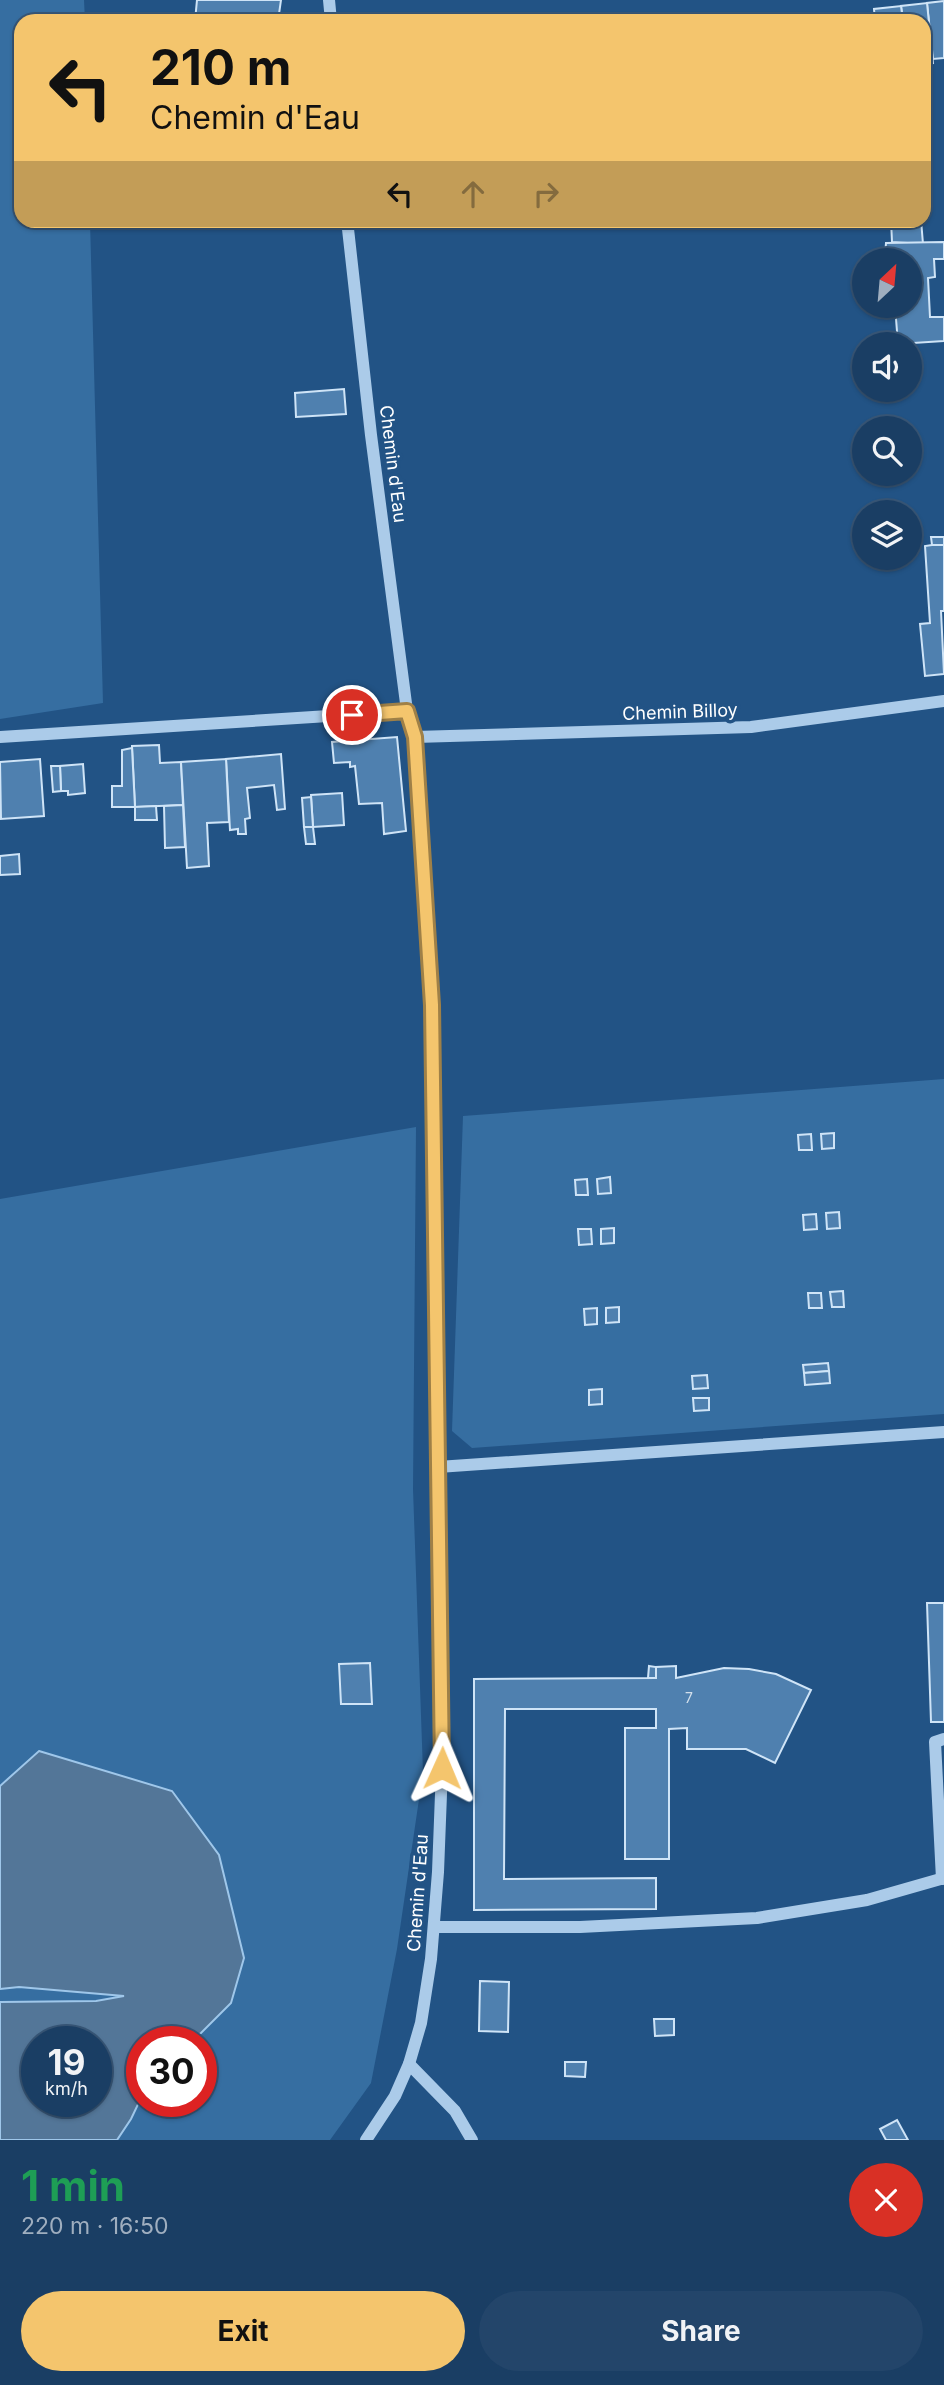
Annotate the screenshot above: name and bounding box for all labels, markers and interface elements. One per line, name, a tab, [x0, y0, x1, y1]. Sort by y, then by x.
text: 210 m	[150, 38, 291, 97]
icon: left	[35, 42, 126, 133]
text: Chemin d'Eau	[150, 98, 360, 137]
icon: left	[381, 175, 419, 213]
icon: ahead	[454, 175, 492, 213]
icon: right	[527, 175, 565, 213]
north arrow	[852, 248, 922, 318]
map controls	[852, 248, 922, 570]
button: sound	[852, 332, 922, 402]
street label: Chemin d'Eau	[376, 404, 411, 524]
button: search	[852, 416, 922, 486]
button: layers	[852, 500, 922, 570]
pin	[322, 685, 382, 745]
icon: arrive	[333, 696, 371, 734]
street label: Chemin Billoy	[622, 699, 738, 724]
house number: 7	[685, 1689, 693, 1706]
position arrow	[405, 1731, 479, 1805]
street label: Chemin d'Eau	[403, 1833, 432, 1953]
speed limit sign: 30	[126, 2026, 217, 2117]
text: 19	[48, 2041, 85, 2083]
text: km/h	[45, 2078, 88, 2099]
text: 1 min	[21, 2160, 125, 2211]
button: close	[849, 2163, 923, 2237]
text: 220 m · 16:50	[21, 2212, 168, 2240]
button: Exit	[21, 2291, 465, 2371]
button: Share	[479, 2291, 923, 2371]

